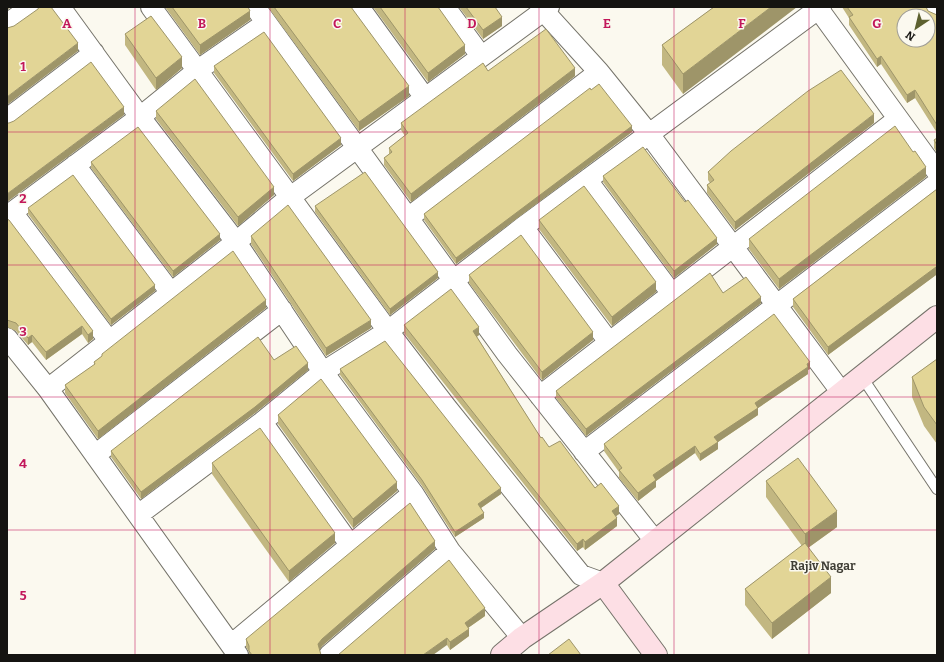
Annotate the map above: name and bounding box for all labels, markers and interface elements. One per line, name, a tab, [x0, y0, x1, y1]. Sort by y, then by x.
north arrow	[896, 8, 936, 48]
text: A	[62, 16, 72, 31]
text: B	[198, 16, 206, 31]
text: C	[333, 16, 341, 31]
text: D	[467, 16, 477, 31]
text: E	[603, 16, 611, 31]
text: F	[738, 16, 746, 31]
text: G	[872, 16, 882, 31]
text: N	[903, 28, 918, 44]
text: 1	[20, 59, 26, 74]
text: 2	[19, 191, 27, 206]
text: 3	[19, 324, 27, 339]
text: 4	[19, 456, 27, 471]
district label: Rajiv Nagar	[790, 559, 856, 574]
text: 5	[19, 588, 27, 603]

